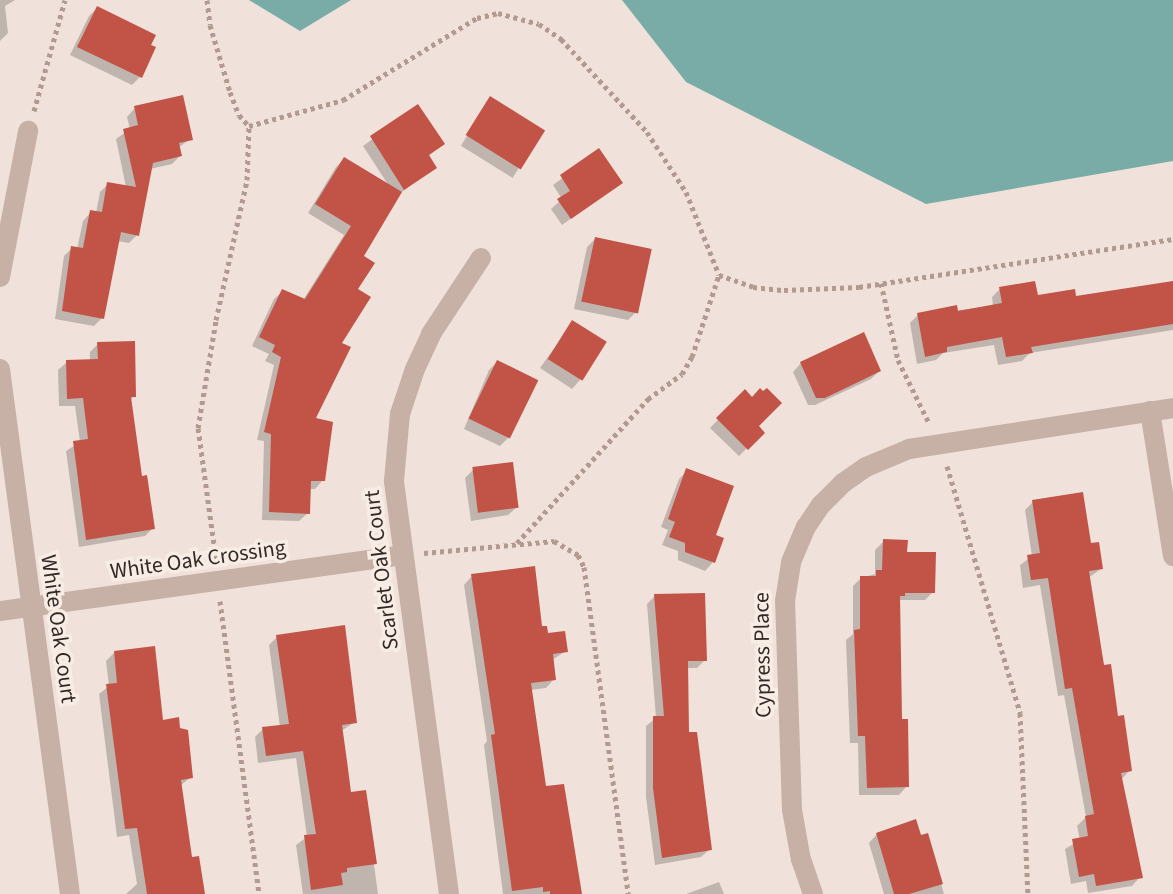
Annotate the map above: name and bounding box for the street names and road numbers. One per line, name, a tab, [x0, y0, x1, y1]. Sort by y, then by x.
street label: Scarlet Oak Court	[359, 489, 405, 651]
street label: White Oak Crossing	[109, 535, 287, 585]
street label: White Oak Court	[35, 553, 81, 705]
street label: Cypress Place	[749, 592, 777, 718]

